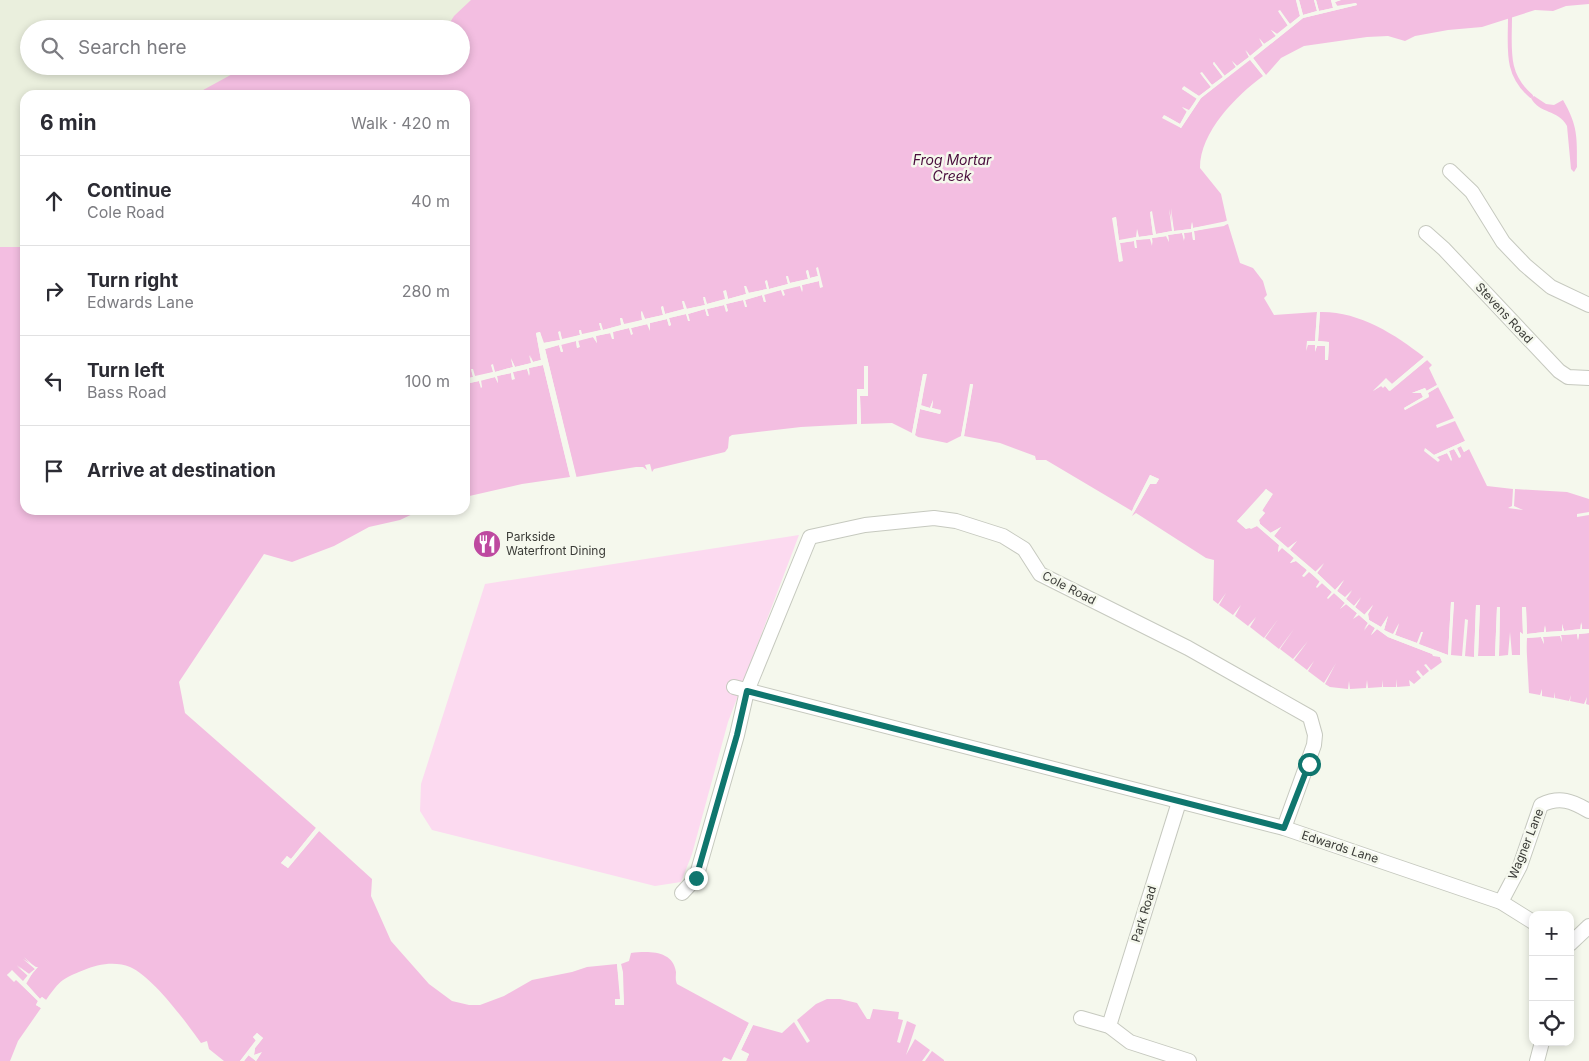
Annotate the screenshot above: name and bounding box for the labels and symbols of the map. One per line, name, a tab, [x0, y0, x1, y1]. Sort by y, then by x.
water label: Frog Mortar Creek	[913, 151, 992, 184]
street label: Stevens Road	[1472, 279, 1536, 346]
restaurant icon: Parkside Waterfront Dining	[472, 529, 502, 559]
place label: Parkside Waterfront Dining	[506, 529, 606, 558]
street label: Cole Road	[1040, 568, 1099, 607]
route start	[1298, 753, 1321, 776]
street label: Wagner Lane	[1505, 806, 1547, 881]
street label: Edwards Lane	[1300, 827, 1381, 866]
route end	[685, 867, 708, 890]
street label: Park Road	[1128, 884, 1159, 944]

